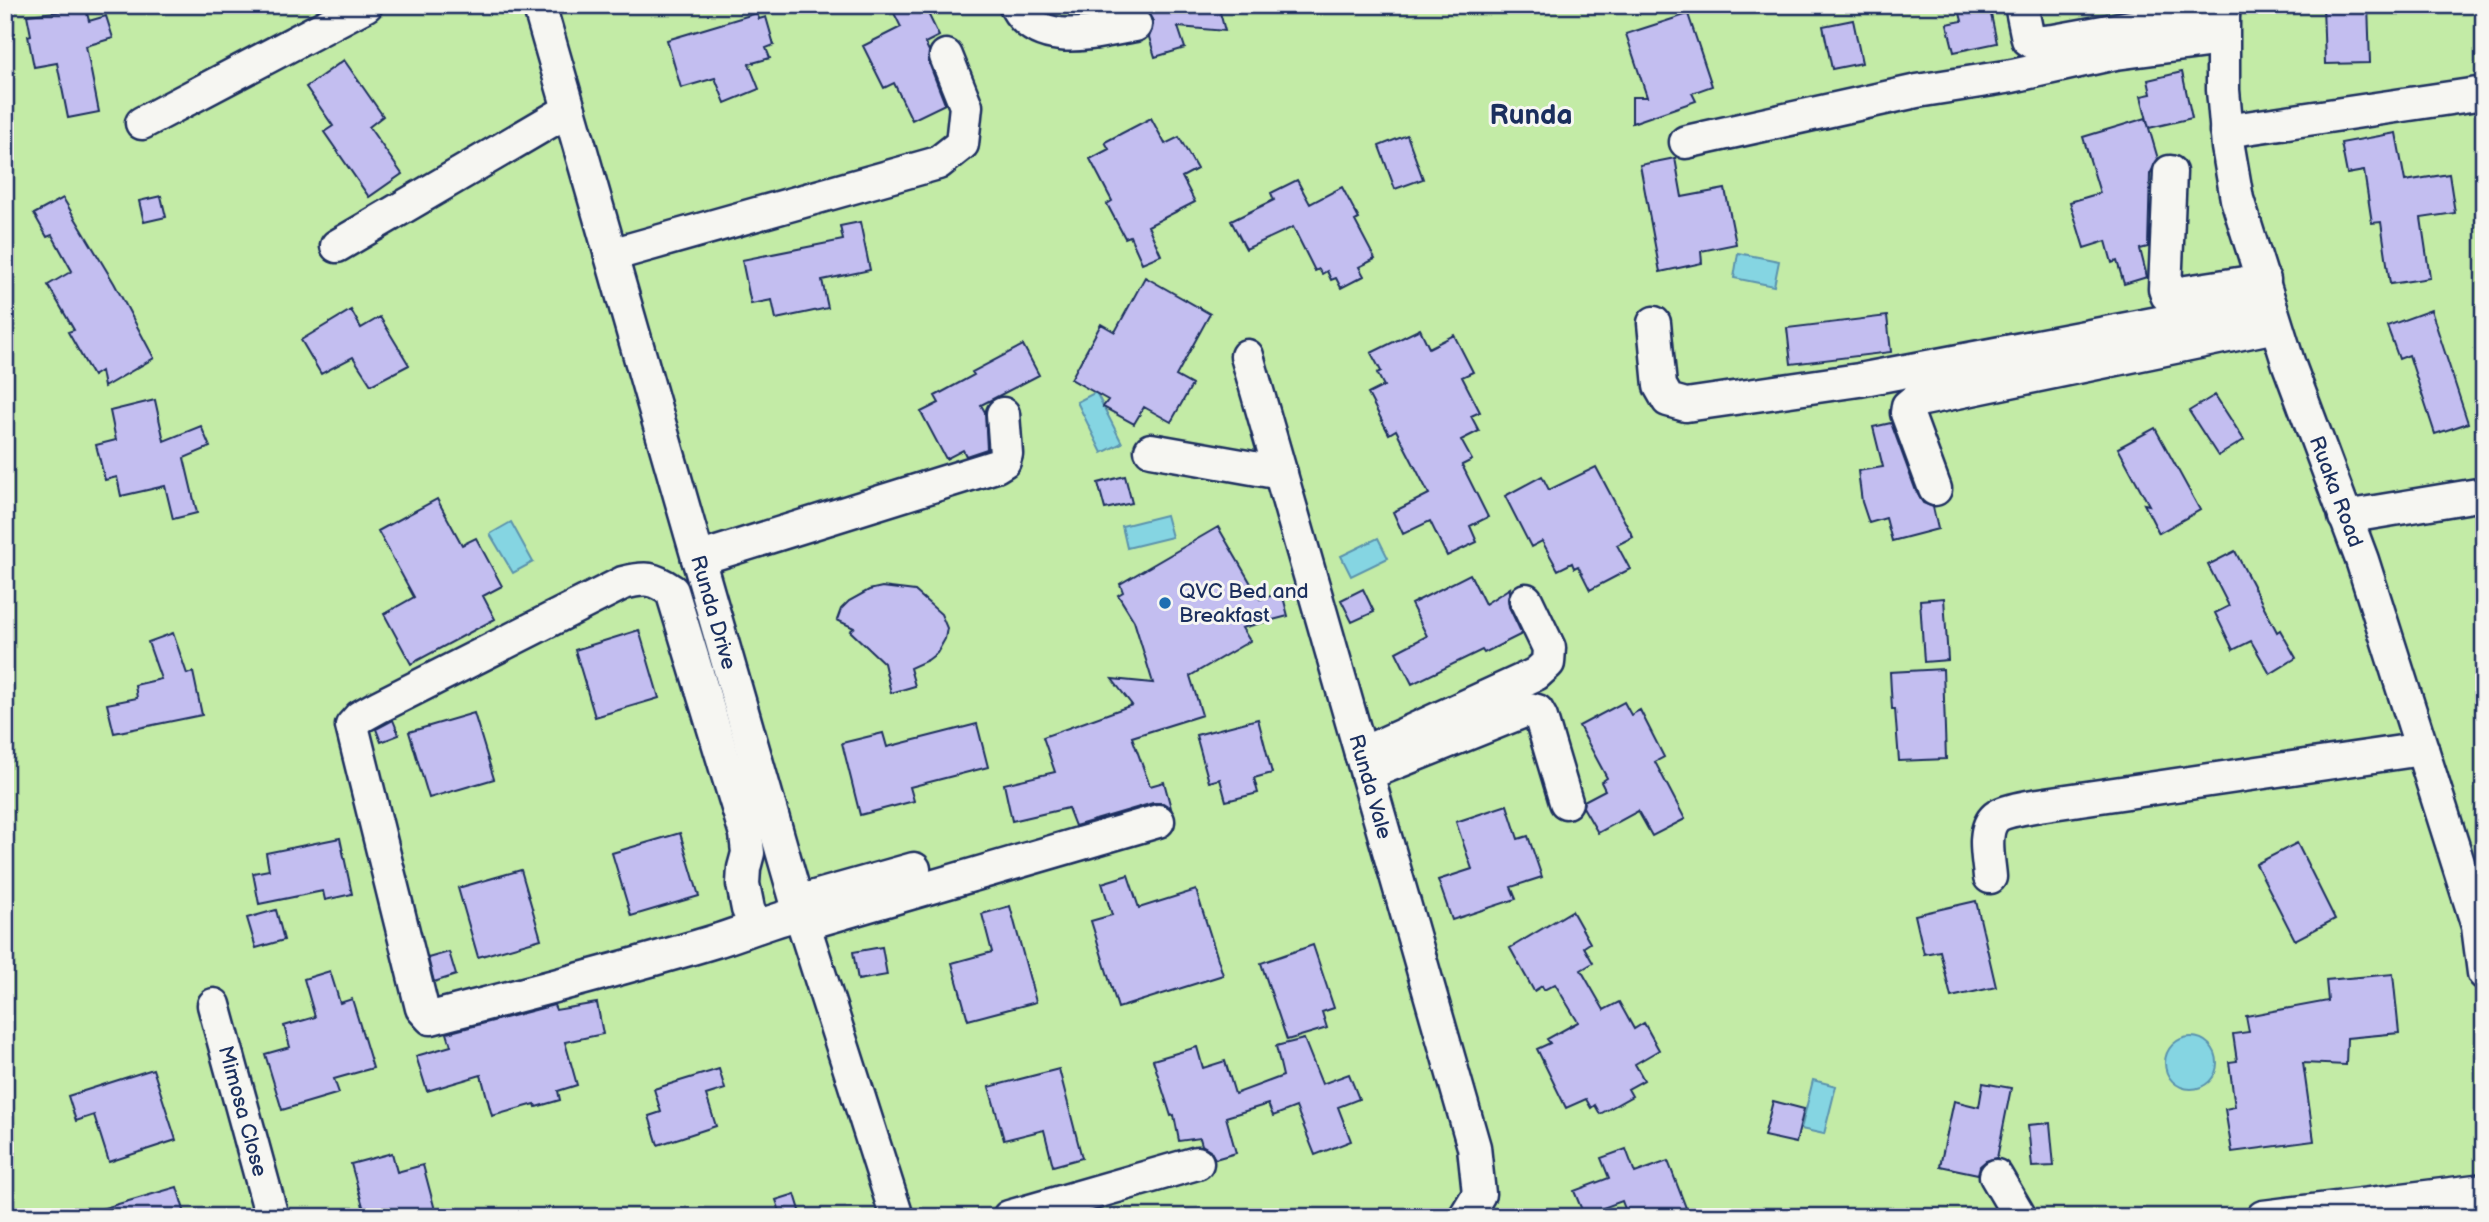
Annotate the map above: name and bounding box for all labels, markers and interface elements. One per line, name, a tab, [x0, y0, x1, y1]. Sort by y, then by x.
district label: Runda	[1490, 99, 1572, 132]
street label: Ruaka Road	[2304, 432, 2369, 551]
street label: Runda Drive	[685, 552, 742, 672]
place label: QVC Bed and Breakfast	[1179, 579, 1309, 628]
marker: QVC Bed and Breakfast	[1157, 595, 1173, 611]
street label: Runda Vale	[1344, 731, 1397, 842]
street label: Mimosa Close	[213, 1043, 273, 1179]

